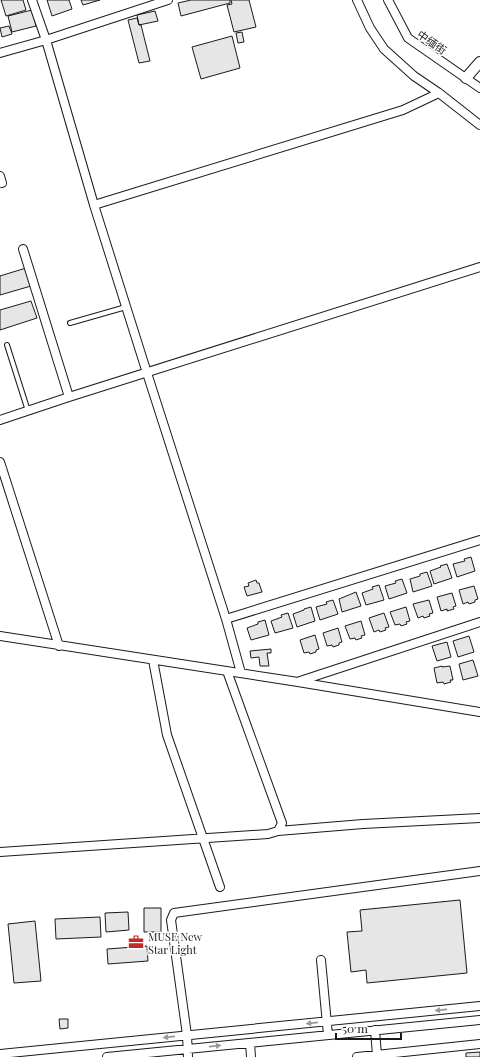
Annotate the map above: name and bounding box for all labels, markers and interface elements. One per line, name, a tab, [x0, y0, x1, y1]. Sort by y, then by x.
street label: 中缅街	[414, 26, 450, 58]
place label: MUSE New Star Light	[148, 929, 203, 957]
office icon: MUSE New Star Light	[127, 933, 145, 951]
one-way arrow	[435, 1007, 447, 1013]
scale bar	[336, 1015, 401, 1041]
one-way arrow	[306, 1019, 318, 1026]
text: 50 m	[342, 1020, 368, 1036]
one-way arrow	[163, 1034, 175, 1040]
one-way arrow	[209, 1043, 221, 1049]

